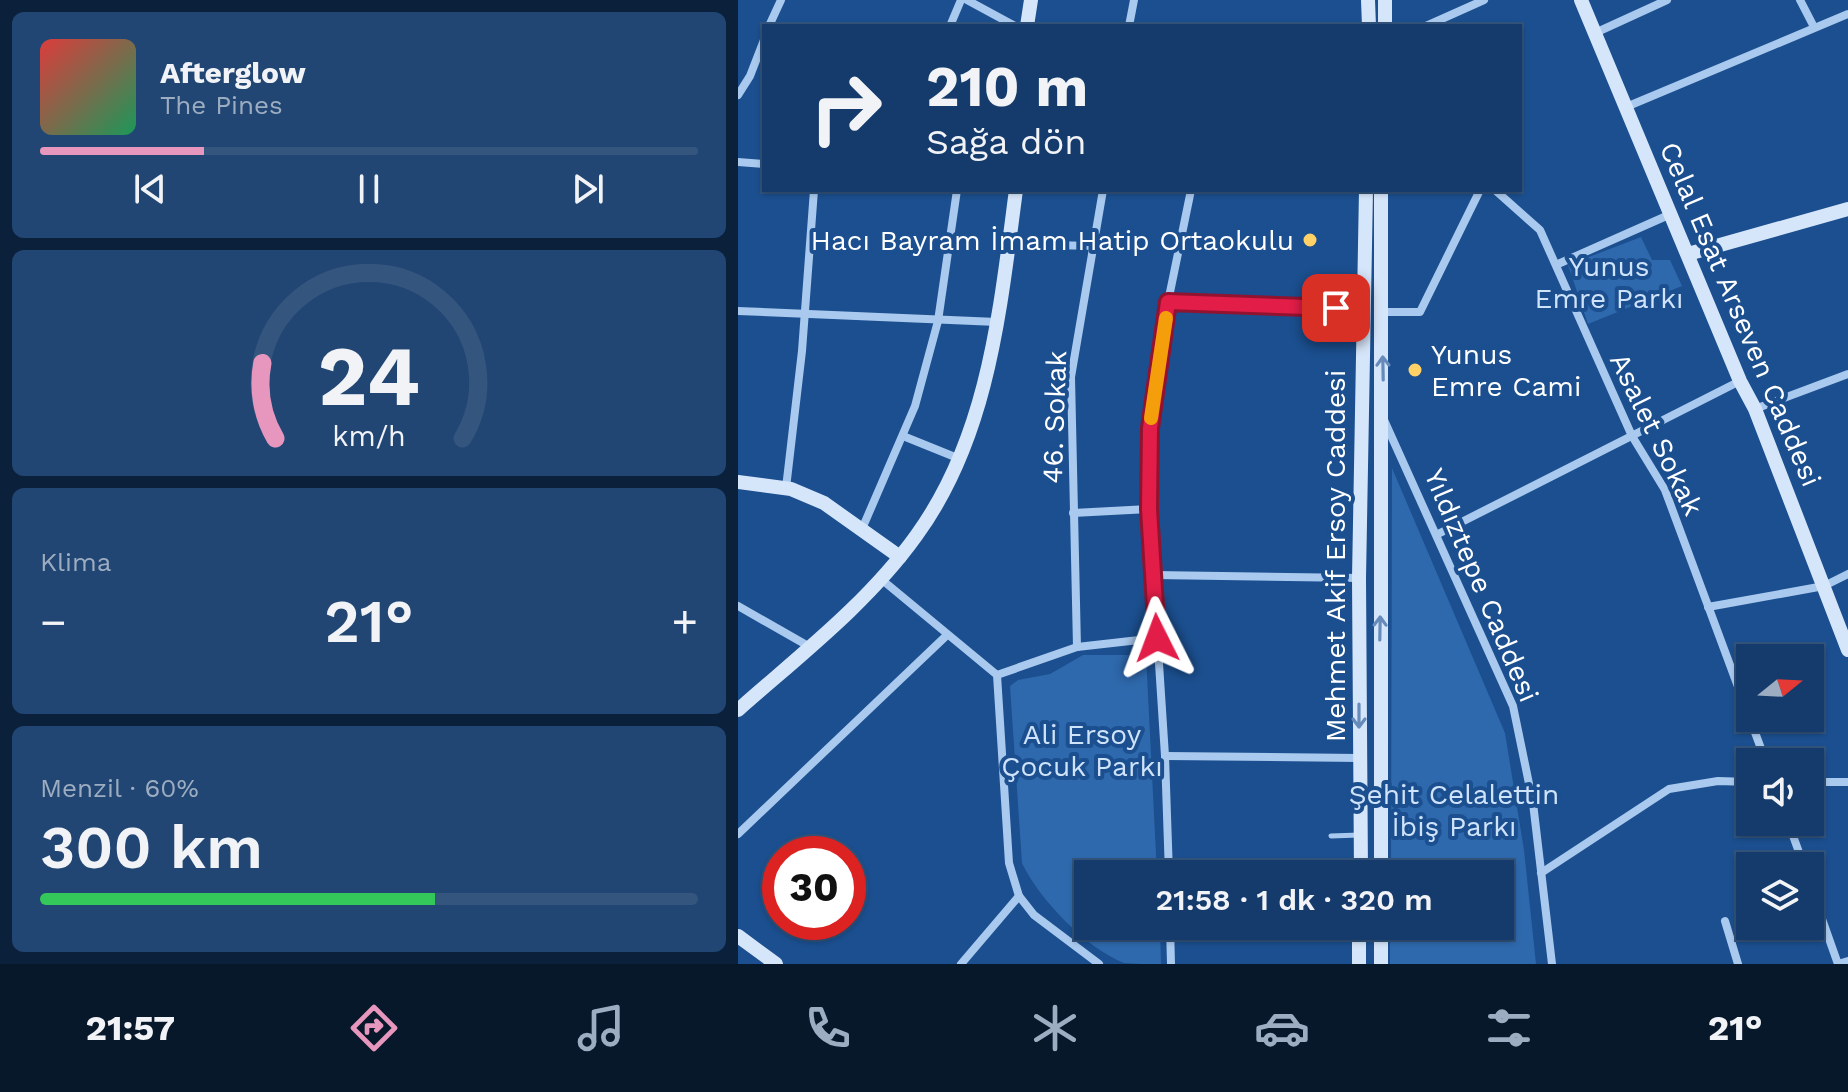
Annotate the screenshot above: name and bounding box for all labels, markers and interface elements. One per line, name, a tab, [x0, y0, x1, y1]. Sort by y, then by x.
text: 210 m	[926, 54, 1088, 120]
text: Afterglow	[160, 55, 306, 90]
icon: right	[794, 56, 898, 160]
text: The Pines	[160, 90, 283, 120]
text: Sağa dön	[926, 121, 1087, 163]
street label: Celal Esat Arseven Caddesi	[1653, 137, 1828, 491]
icon: previous	[128, 167, 172, 211]
icon: pause	[347, 167, 391, 211]
icon: next	[566, 167, 610, 211]
place label: Hacı Bayram İmam Hatip Ortaokulu	[811, 224, 1294, 257]
marker: Hacı Bayram İmam Hatip Ortaokulu	[1301, 231, 1319, 249]
park label: Yunus Emre Parkı	[1535, 250, 1683, 315]
pin	[1302, 274, 1370, 342]
icon: arrive	[1314, 286, 1358, 330]
text: 24	[318, 328, 420, 425]
place label: Yunus Emre Cami	[1431, 338, 1581, 403]
street label: Asalet Sokak	[1603, 348, 1710, 521]
street label: 46. Sokak	[1036, 350, 1073, 484]
one-way arrow	[1375, 355, 1390, 382]
marker: Yunus Emre Cami	[1406, 361, 1424, 379]
street label: Mehmet Akif Ersoy Caddesi	[1319, 370, 1352, 742]
text: km/h	[332, 419, 406, 453]
street label: Yıldıztepe Caddesi	[1417, 464, 1546, 707]
text: Klima	[40, 547, 111, 577]
text: 21°	[324, 586, 414, 657]
text: −	[40, 596, 67, 648]
text: +	[671, 596, 698, 648]
position arrow	[1115, 596, 1199, 680]
one-way arrow	[1372, 615, 1388, 642]
north arrow	[1736, 644, 1824, 732]
map controls	[1736, 644, 1824, 940]
one-way arrow	[1351, 702, 1367, 729]
park label: Ali Ersoy Çocuk Parkı	[1001, 718, 1163, 783]
button: sound	[1736, 748, 1824, 836]
text: Menzil · 60%	[40, 773, 199, 803]
park label: Şehit Celalettin İbiş Parkı	[1349, 778, 1559, 843]
text: 300 km	[40, 812, 263, 883]
speed limit sign: 30	[762, 836, 866, 940]
button: layers	[1736, 852, 1824, 940]
text: 21:58 · 1 dk · 320 m	[1155, 882, 1433, 917]
icon: directions	[346, 1000, 402, 1056]
icon: music	[573, 1000, 629, 1056]
icon: phone	[800, 1000, 856, 1056]
icon: climate	[1027, 1000, 1083, 1056]
icon: car	[1254, 1000, 1310, 1056]
icon: filters	[1481, 1000, 1537, 1056]
text: 21:57	[85, 1007, 175, 1049]
text: 21°	[1708, 1007, 1762, 1049]

